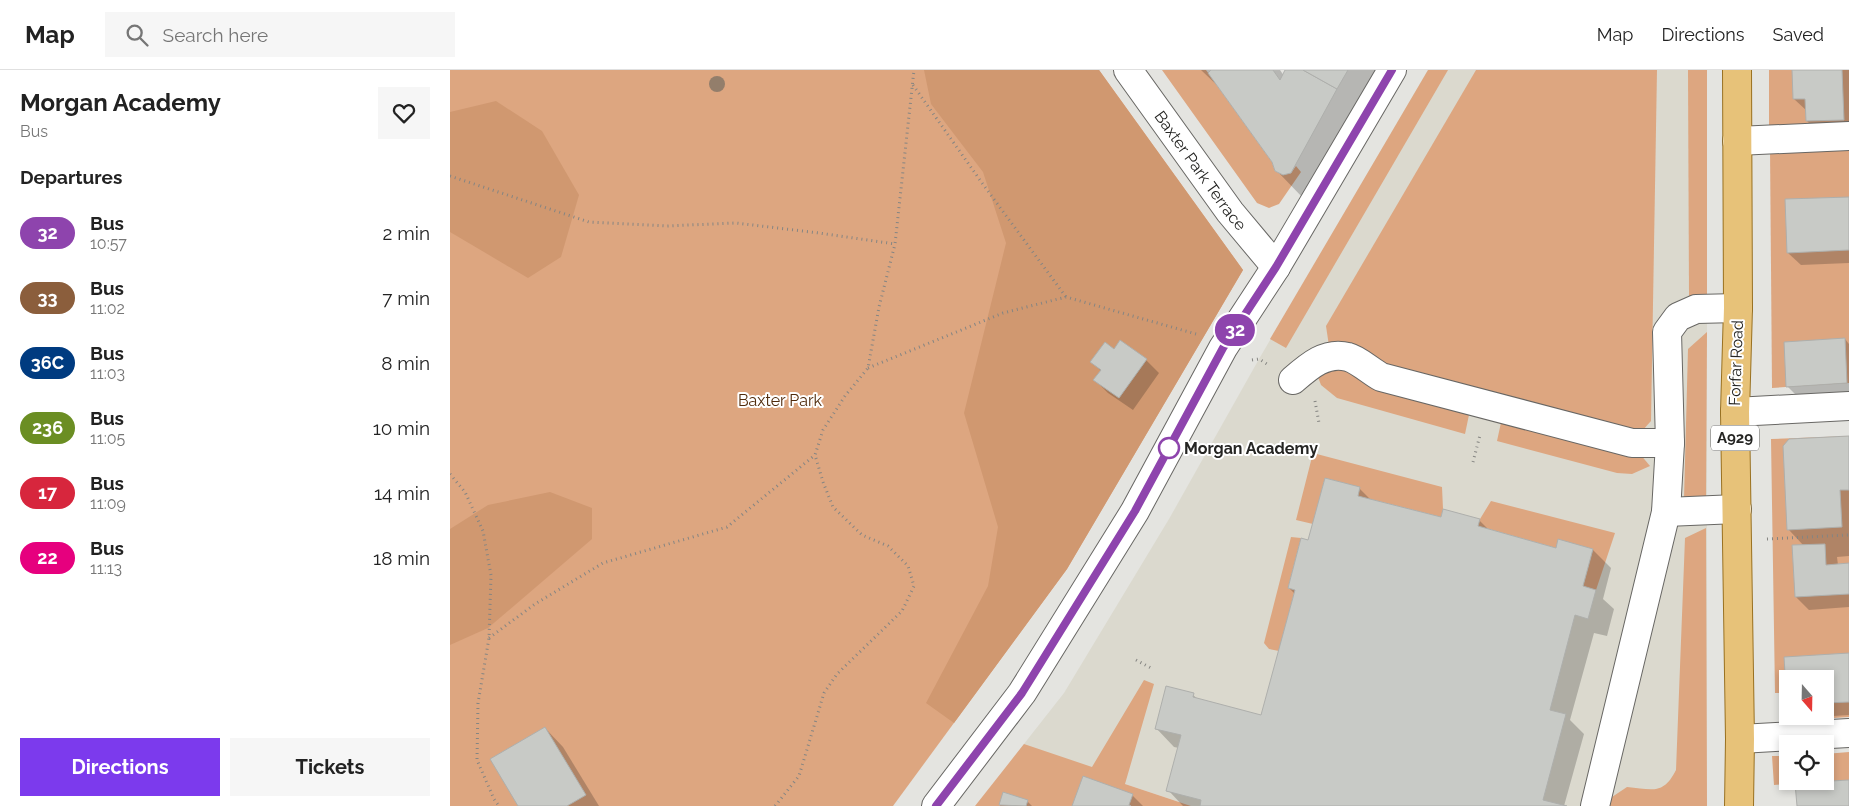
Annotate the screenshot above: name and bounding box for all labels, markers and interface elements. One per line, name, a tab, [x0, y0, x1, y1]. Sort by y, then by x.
search box	[105, 12, 455, 57]
text: Map	[25, 20, 75, 49]
icon: search	[123, 21, 151, 49]
text: Search here	[163, 24, 268, 46]
text: Map	[1597, 24, 1633, 45]
text: Directions	[1661, 24, 1745, 45]
text: Saved	[1773, 24, 1824, 45]
button: heart	[378, 87, 430, 139]
text: Morgan Academy	[20, 88, 221, 117]
street label: Baxter Park Terrace	[1151, 107, 1251, 234]
text: Bus	[20, 122, 48, 141]
text: Departures	[20, 166, 122, 188]
text: Bus	[90, 212, 124, 234]
text: 32	[37, 222, 58, 243]
text: 2 min	[383, 222, 430, 244]
text: 10:57	[90, 234, 127, 253]
text: Bus	[90, 277, 124, 299]
text: 33	[37, 287, 58, 308]
text: 7 min	[382, 287, 430, 309]
text: 11:02	[90, 299, 125, 318]
line badge: 32	[1212, 314, 1258, 346]
text: 32	[1225, 319, 1245, 340]
street label: Forfar Road	[1725, 320, 1747, 406]
text: Bus	[90, 342, 124, 364]
text: 36C	[31, 352, 64, 373]
text: 8 min	[381, 352, 430, 374]
text: 11:03	[90, 364, 125, 383]
park label: Baxter Park	[738, 391, 823, 410]
text: Bus	[90, 407, 124, 429]
text: 236	[32, 417, 63, 438]
text: 10 min	[373, 417, 430, 439]
road number: A929	[1711, 426, 1759, 450]
text: 11:05	[90, 429, 125, 448]
marker: Morgan Academy	[1158, 437, 1180, 459]
place label: Morgan Academy	[1184, 439, 1318, 458]
text: Bus	[90, 472, 124, 494]
text: 17	[38, 482, 57, 503]
text: 14 min	[374, 482, 430, 504]
text: 11:09	[90, 494, 126, 513]
text: Bus	[90, 537, 124, 559]
text: 22	[37, 547, 58, 568]
text: 18 min	[373, 547, 430, 569]
text: 11:13	[90, 559, 122, 578]
north arrow	[1779, 670, 1834, 725]
map controls	[1779, 670, 1834, 790]
button: locate	[1779, 735, 1834, 790]
button: Directions	[20, 738, 220, 796]
button: Tickets	[230, 738, 430, 796]

